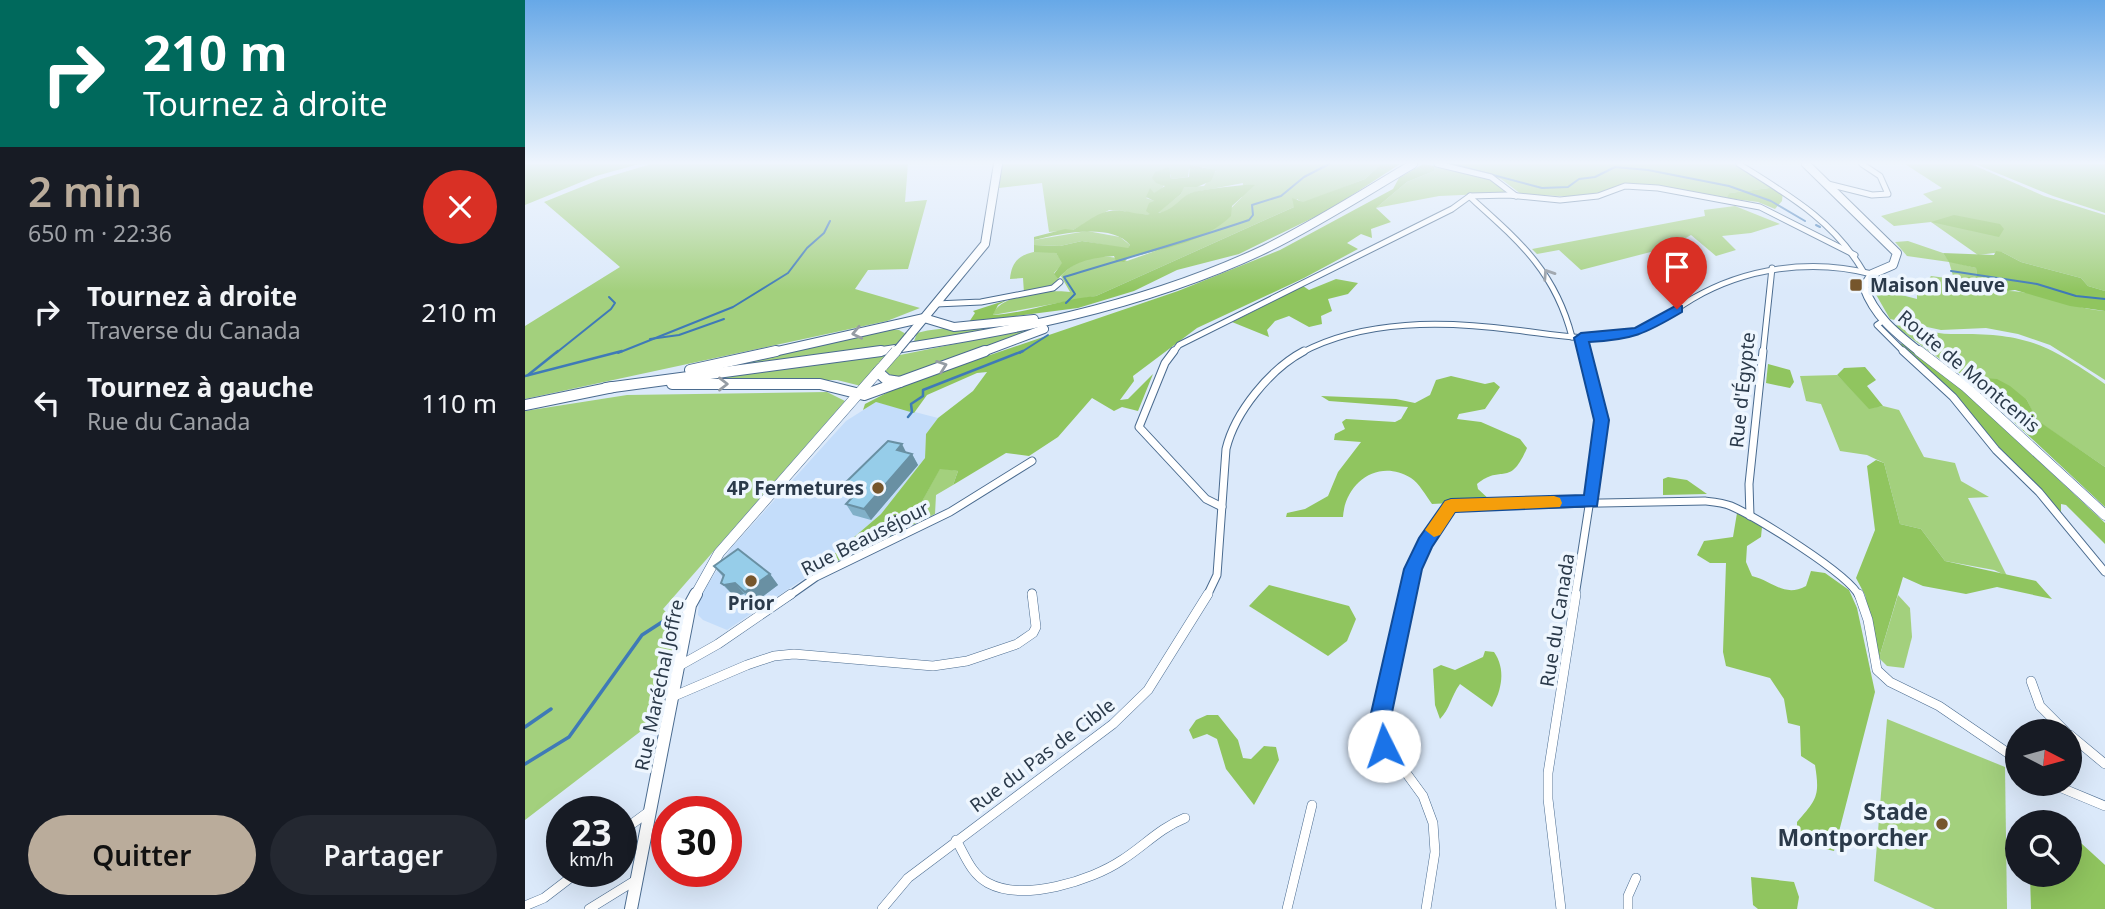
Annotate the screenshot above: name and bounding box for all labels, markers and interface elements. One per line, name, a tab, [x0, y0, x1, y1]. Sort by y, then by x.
text: 210 m	[143, 19, 288, 85]
icon: right	[28, 28, 119, 119]
text: Tournez à droite	[143, 82, 388, 125]
text: 2 min	[28, 162, 142, 219]
button: close	[423, 170, 497, 244]
text: 650 m · 22:36	[28, 217, 172, 249]
pin	[1647, 237, 1707, 309]
icon: arrive	[1658, 248, 1696, 286]
one-way arrow	[1544, 269, 1556, 282]
place label: Maison Neuve	[1870, 272, 2005, 298]
marker: Maison Neuve	[1848, 277, 1864, 293]
text: Tournez à droite	[87, 278, 297, 314]
icon: right	[28, 293, 66, 331]
text: 210 m	[421, 294, 497, 330]
street label: Route de Montcenis	[1893, 304, 2045, 438]
text: Traverse du Canada	[87, 314, 301, 346]
one-way arrow	[851, 325, 863, 340]
street label: Rue d'Égypte	[1723, 331, 1761, 449]
one-way arrow	[936, 360, 948, 374]
text: Tournez à gauche	[87, 369, 314, 405]
one-way arrow	[719, 376, 729, 392]
icon: left	[28, 384, 66, 422]
text: 110 m	[421, 385, 497, 421]
text: Rue du Canada	[87, 405, 250, 437]
place label: 4P Fermetures	[727, 475, 864, 501]
marker: 4P Fermetures	[870, 480, 886, 496]
street label: Rue Beauséjour	[797, 494, 934, 581]
street label: Rue du Canada	[1534, 551, 1580, 689]
marker: Prior	[743, 573, 759, 589]
place label: Prior	[728, 590, 775, 616]
street label: Rue Maréchal Joffre	[628, 597, 690, 773]
street label: Rue du Pas de Cible	[964, 692, 1120, 818]
position arrow	[1347, 709, 1421, 783]
north arrow	[2005, 719, 2083, 796]
map controls	[2005, 719, 2082, 887]
place label: Stade Montporcher	[1777, 795, 1928, 853]
speed limit sign: 30	[651, 796, 742, 887]
text: 23	[571, 809, 612, 856]
button: search	[2005, 810, 2082, 887]
button: Quitter	[28, 815, 256, 895]
button: Partager	[270, 815, 497, 895]
marker: Stade Montporcher	[1934, 816, 1950, 832]
text: km/h	[569, 847, 614, 871]

